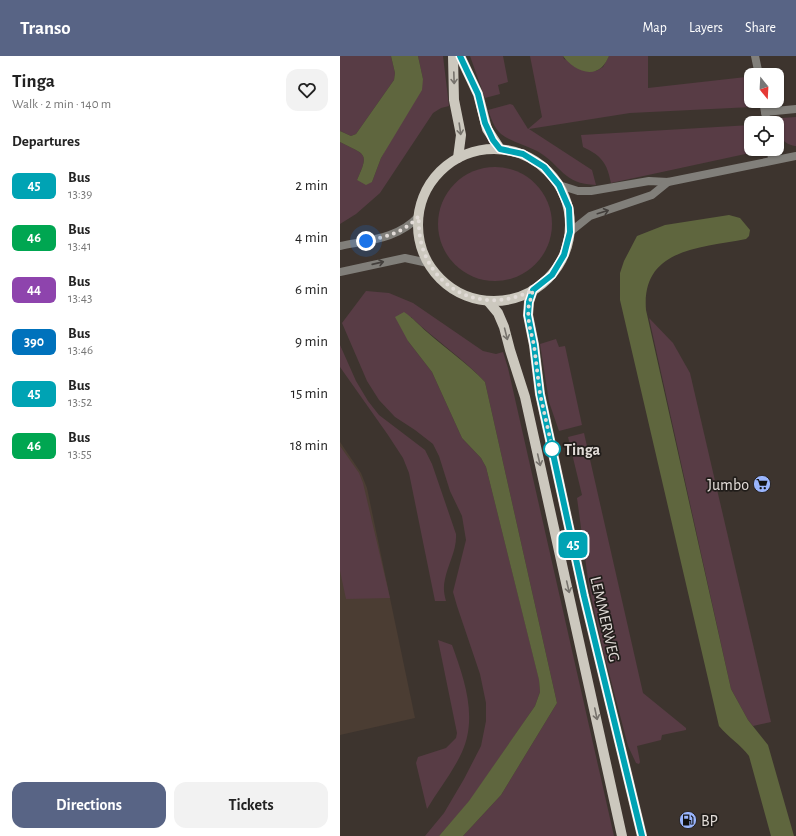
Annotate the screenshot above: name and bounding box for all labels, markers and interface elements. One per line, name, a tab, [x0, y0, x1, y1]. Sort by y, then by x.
text: Transo	[20, 19, 71, 38]
text: Map	[642, 21, 667, 35]
text: Layers	[689, 21, 723, 35]
text: Share	[745, 21, 776, 35]
north arrow	[744, 68, 784, 108]
map controls	[744, 68, 784, 156]
button: heart	[286, 69, 328, 111]
one-way arrow	[450, 71, 458, 84]
text: Tinga	[12, 72, 55, 91]
text: Walk · 2 min · 140 m	[12, 98, 111, 111]
button: locate	[744, 116, 784, 156]
one-way arrow	[456, 122, 464, 135]
text: Departures	[12, 134, 80, 149]
text: Bus	[68, 170, 90, 185]
text: 2 min	[295, 178, 328, 193]
text: 45	[27, 179, 41, 193]
text: 13:39	[68, 188, 92, 201]
one-way arrow	[596, 208, 609, 215]
text: Bus	[68, 222, 90, 237]
text: 4 min	[295, 230, 328, 245]
text: 46	[27, 231, 41, 245]
your location	[356, 231, 376, 251]
text: 13:41	[68, 240, 92, 253]
one-way arrow	[371, 259, 384, 267]
text: Bus	[68, 274, 90, 289]
text: 6 min	[295, 282, 328, 297]
text: 44	[27, 283, 41, 297]
text: 13:43	[68, 292, 92, 305]
text: Bus	[68, 326, 90, 341]
one-way arrow	[503, 328, 511, 341]
text: 9 min	[295, 334, 328, 349]
text: 390	[24, 335, 44, 349]
text: 13:46	[68, 344, 93, 357]
text: Bus	[68, 378, 90, 393]
text: 15 min	[291, 386, 328, 401]
text: 45	[27, 387, 41, 401]
text: 13:52	[68, 396, 92, 409]
text: Bus	[68, 430, 90, 445]
text: 18 min	[290, 438, 328, 453]
text: 46	[27, 439, 41, 453]
marker: Tinga	[543, 440, 561, 458]
place label: Tinga	[564, 442, 600, 458]
text: 13:55	[68, 448, 92, 461]
one-way arrow	[536, 453, 544, 466]
supermarket icon: Jumbo	[752, 474, 772, 494]
place label: Jumbo	[707, 477, 749, 493]
line badge: 45	[555, 532, 591, 558]
text: 45	[566, 538, 580, 552]
street label: LEMMERWEG	[587, 575, 623, 664]
one-way arrow	[564, 580, 572, 593]
one-way arrow	[592, 707, 600, 720]
button: Directions	[12, 782, 166, 828]
button: Tickets	[174, 782, 328, 828]
fuel station icon: BP	[678, 810, 698, 830]
place label: BP	[701, 813, 718, 829]

